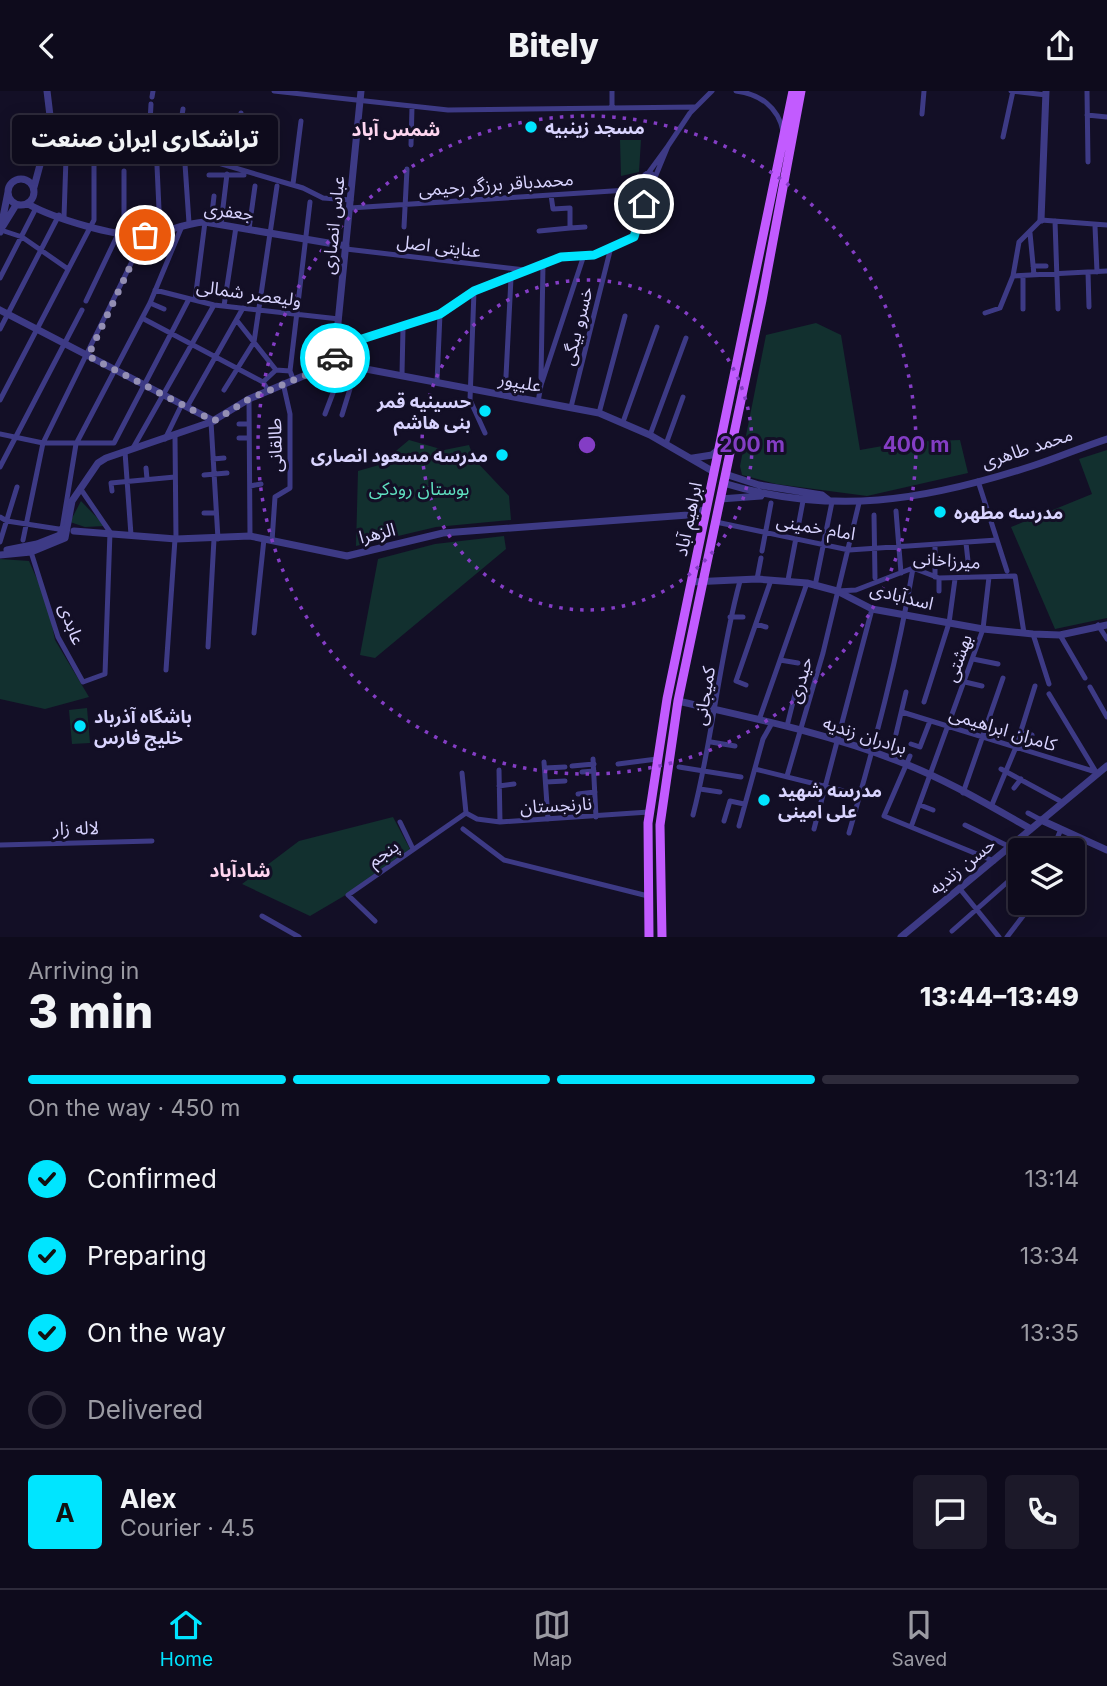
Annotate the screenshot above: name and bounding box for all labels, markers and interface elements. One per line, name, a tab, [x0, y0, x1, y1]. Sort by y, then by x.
text: Bitely	[508, 26, 599, 65]
icon: back	[28, 27, 66, 65]
icon: share	[1041, 27, 1079, 65]
callout: تراشکاری ایران صنعت	[12, 116, 278, 165]
place label: مسجد زینبیه	[545, 117, 645, 139]
district label: شمس آباد	[352, 118, 440, 141]
marker: مسجد زینبیه	[523, 119, 539, 135]
text: تراشکاری ایران صنعت	[31, 125, 259, 153]
street label: محمدباقر برزگر رحیمی	[418, 168, 574, 201]
pin	[614, 174, 674, 234]
street label: عباس انصاری	[317, 175, 350, 275]
icon: home	[625, 185, 663, 223]
street label: جعفری	[203, 198, 255, 225]
pin	[115, 205, 175, 265]
icon: bag	[126, 216, 164, 254]
street label: عنایتی اصل	[396, 230, 482, 263]
street label: ولیعصر شمالی	[195, 275, 303, 312]
street label: خسرو بیگی	[557, 285, 598, 368]
courier	[300, 323, 370, 393]
icon: car	[316, 339, 354, 377]
street label: علیپور	[496, 368, 543, 397]
place label: حسینیه قمر بنی هاشم	[376, 391, 471, 436]
marker: حسینیه قمر بنی هاشم	[477, 403, 493, 419]
street label: طالقانی	[264, 418, 287, 472]
street label: محمد طاهری	[979, 423, 1076, 474]
text: 200 m	[719, 432, 785, 457]
text: 400 m	[883, 432, 949, 457]
centre of rings	[575, 433, 599, 457]
place label: مدرسه مسعود انصاری	[311, 445, 488, 467]
marker: مدرسه مسعود انصاری	[494, 447, 510, 463]
park label: بوستان رودکی	[369, 478, 469, 500]
street label: ابراهیم آباد	[670, 480, 709, 559]
place label: مدرسه مطهره	[954, 502, 1063, 524]
marker: مدرسه مطهره	[932, 504, 948, 520]
street label: امام خمینی	[774, 510, 857, 548]
street label: الزهرا	[357, 518, 398, 549]
street label: میرزاخانی	[912, 547, 981, 574]
street label: اسدآبادی	[868, 578, 936, 615]
street label: عابدی	[54, 600, 89, 648]
street label: بهشتی	[940, 631, 977, 685]
street label: حیدری	[783, 654, 818, 706]
street label: کمیجانی	[689, 664, 720, 727]
street label: کامران ابراهیمی	[946, 703, 1060, 756]
place label: باشگاه آذرباد خلیج فارس	[94, 706, 192, 751]
street label: برادران زندیه	[820, 712, 910, 759]
marker: باشگاه آذرباد خلیج فارس	[72, 718, 88, 734]
place label: مدرسه شهید علی امینی	[778, 780, 882, 822]
marker: مدرسه شهید علی امینی	[756, 792, 772, 808]
street label: نارنجستان	[519, 793, 593, 818]
street label: لاله زار	[52, 817, 99, 840]
street label: حسن زندیه	[925, 833, 1000, 900]
street label: پنجم	[363, 835, 404, 874]
map controls	[1008, 838, 1085, 915]
button: layers	[1008, 838, 1085, 915]
district label: شادآباد	[210, 859, 270, 882]
text: Arriving in	[28, 957, 139, 985]
text: 13:44–13:49	[920, 981, 1079, 1012]
text: 3 min	[28, 983, 153, 1039]
text: On the way · 450 m	[28, 1094, 241, 1122]
icon: check	[28, 1160, 66, 1198]
text: Confirmed	[87, 1163, 217, 1194]
text: 13:14	[1025, 1165, 1079, 1193]
icon: check	[28, 1237, 66, 1275]
text: Preparing	[87, 1240, 207, 1271]
text: 13:34	[1020, 1242, 1079, 1270]
icon: check	[28, 1314, 66, 1352]
text: On the way	[87, 1317, 226, 1348]
text: 13:35	[1021, 1319, 1079, 1347]
text: Delivered	[87, 1394, 203, 1425]
button: chat	[913, 1475, 987, 1549]
button: phone	[1005, 1475, 1079, 1549]
text: Alex	[120, 1483, 177, 1514]
text: A	[55, 1497, 75, 1528]
text: Courier · 4.5	[120, 1514, 255, 1542]
tab: Home	[160, 1606, 213, 1671]
tab: Map	[533, 1606, 572, 1671]
tab: Saved	[892, 1606, 947, 1671]

